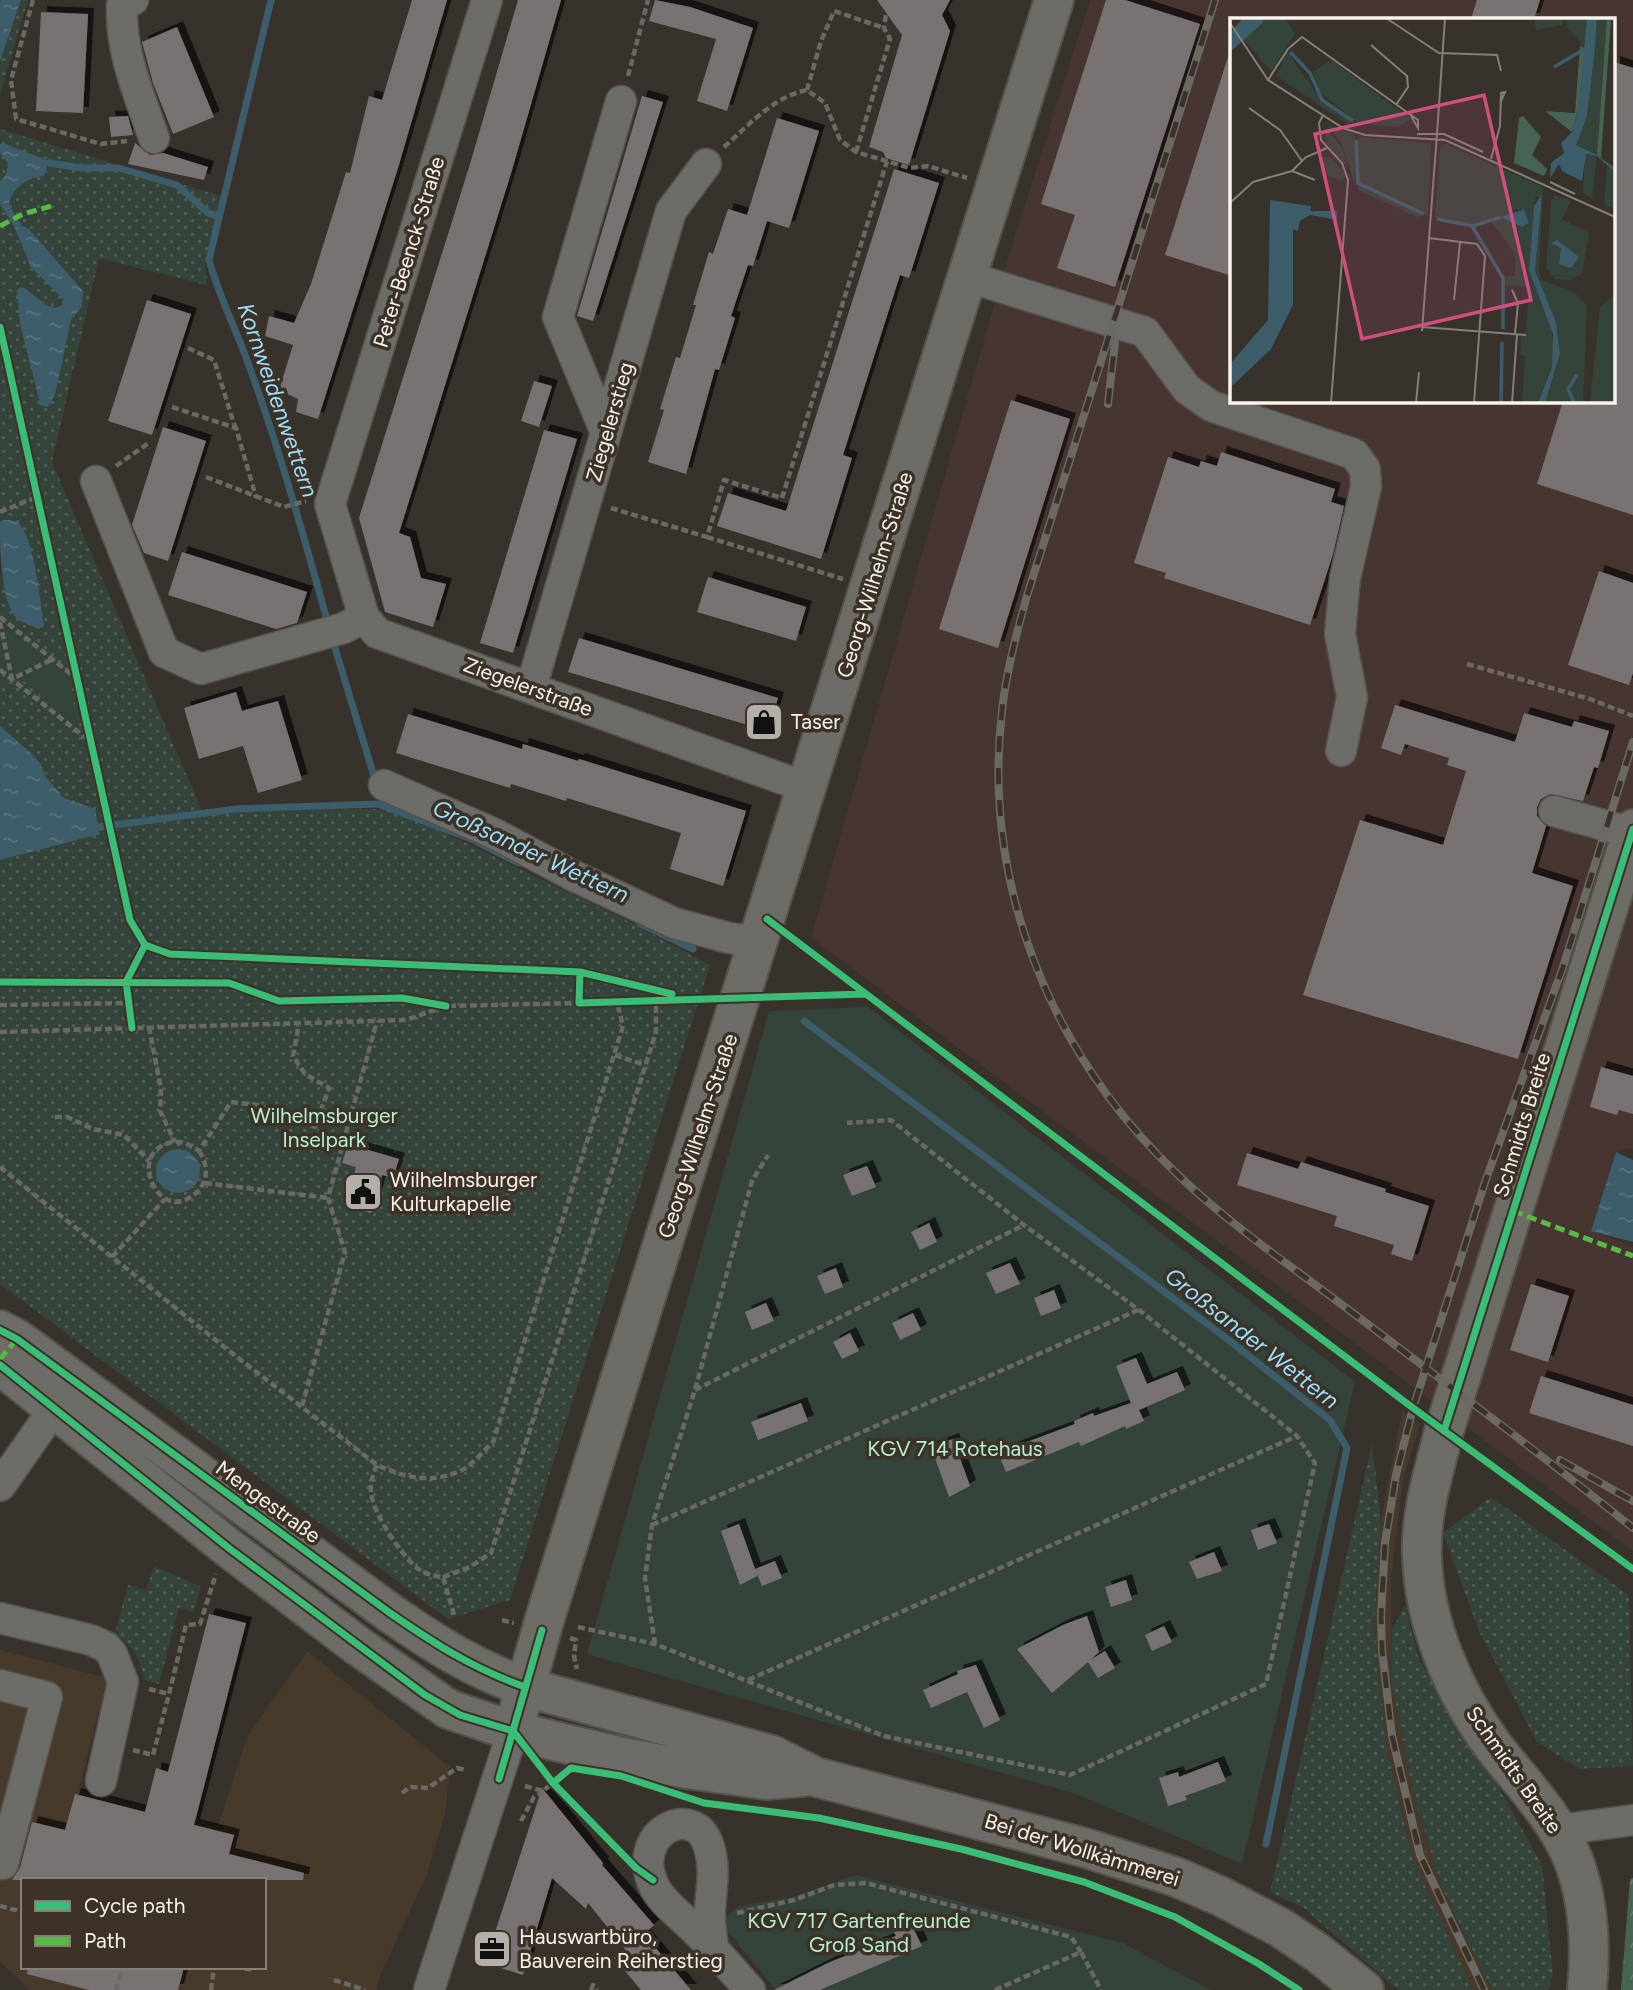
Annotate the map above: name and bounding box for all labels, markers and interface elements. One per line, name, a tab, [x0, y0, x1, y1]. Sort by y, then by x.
inset map	[1230, 18, 1616, 402]
street label: Peter-Beenck-Straße	[368, 153, 449, 350]
water label: Kornweidenwettern	[232, 299, 324, 501]
street label: Ziegelerstieg	[581, 359, 639, 485]
street label: Georg-Wilhelm-Straße	[831, 469, 918, 681]
street label: Ziegelerstraße	[460, 652, 596, 721]
shop icon: Taser	[743, 701, 785, 743]
place label: Taser	[791, 709, 840, 734]
water label: Großsander Wettern	[429, 793, 634, 909]
street label: Georg-Wilhelm-Straße	[653, 1030, 742, 1241]
street label: Schmidts Breite	[1488, 1050, 1555, 1200]
park label: Wilhelmsburger Inselpark	[250, 1103, 398, 1152]
place label: Wilhelmsburger Kulturkapelle	[390, 1167, 537, 1216]
public building icon: Wilhelmsburger Kulturkapelle	[342, 1171, 384, 1213]
water label: Großsander Wettern	[1159, 1261, 1345, 1415]
park label: KGV 714 Rotehaus	[867, 1436, 1043, 1461]
street label: Mengestraße	[211, 1455, 326, 1548]
street label: Schmidts Breite	[1461, 1701, 1568, 1838]
street label: Bei der Wollkämmerei	[982, 1808, 1183, 1891]
legend	[21, 1878, 266, 1969]
text: Cycle path	[84, 1893, 185, 1918]
park label: KGV 717 Gartenfreunde Groß Sand	[747, 1908, 971, 1957]
place label: Hauswartbüro, Bauverein Reiherstieg	[519, 1924, 723, 1973]
text: Path	[84, 1928, 126, 1953]
office icon: Hauswartbüro, Bauverein Reiherstieg	[471, 1928, 513, 1970]

